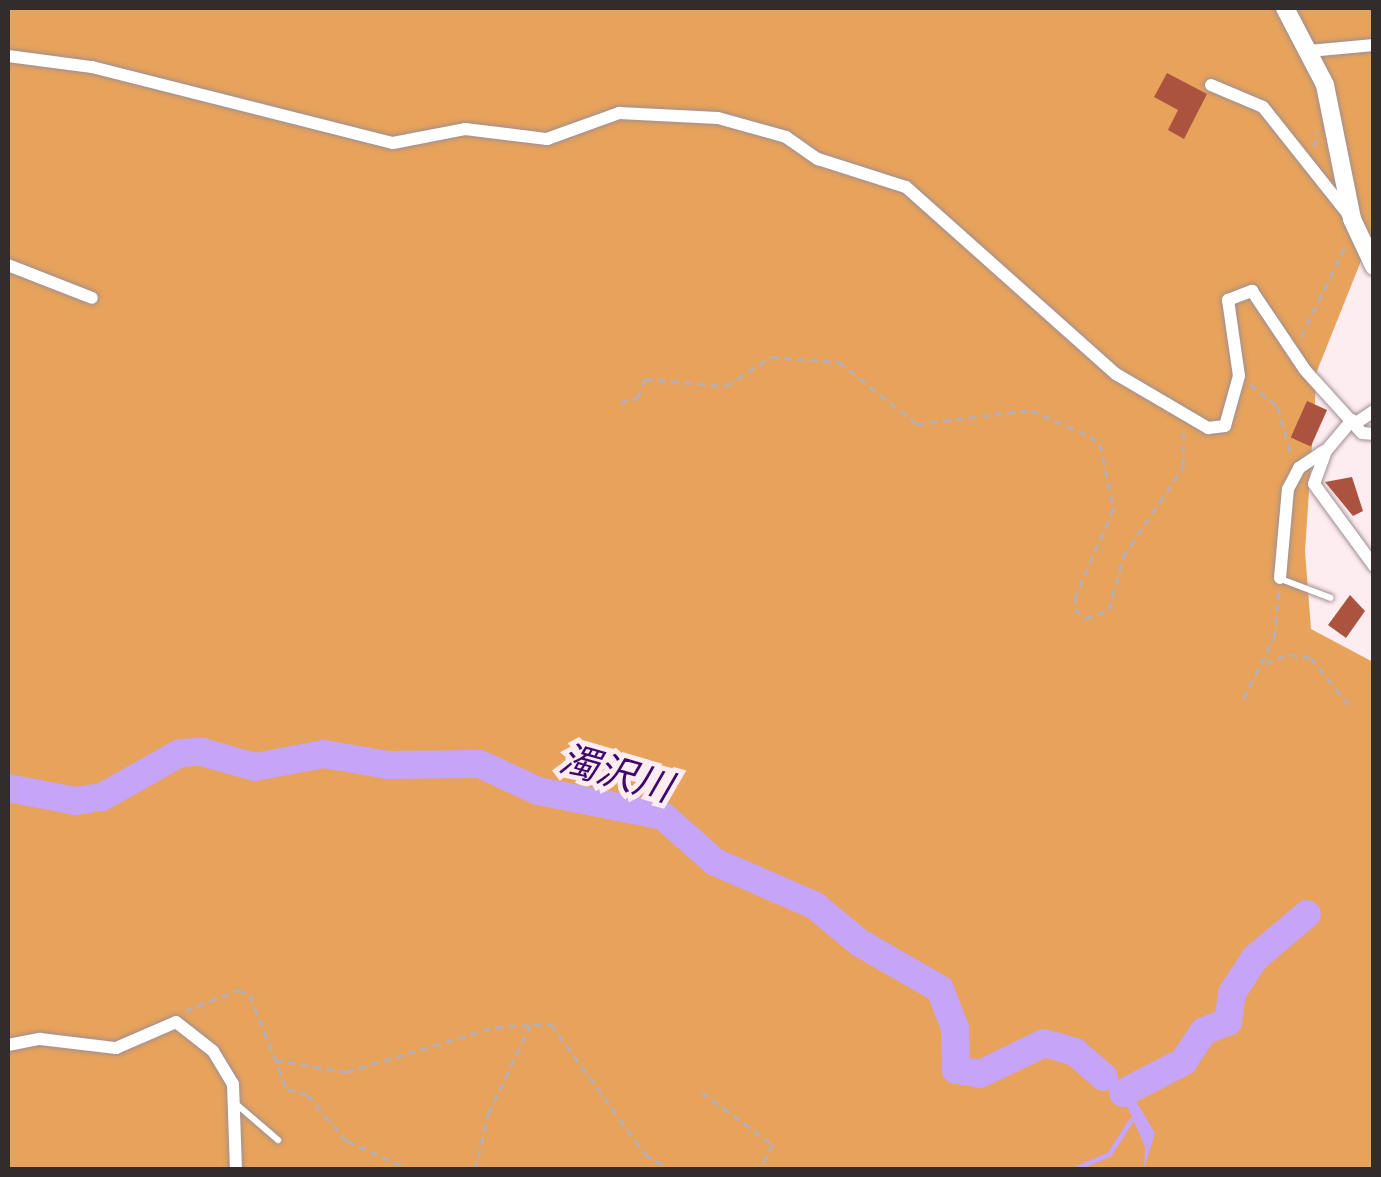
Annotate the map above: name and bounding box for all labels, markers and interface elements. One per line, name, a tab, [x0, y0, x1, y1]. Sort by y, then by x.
water label: 濁沢川	[555, 735, 677, 811]

